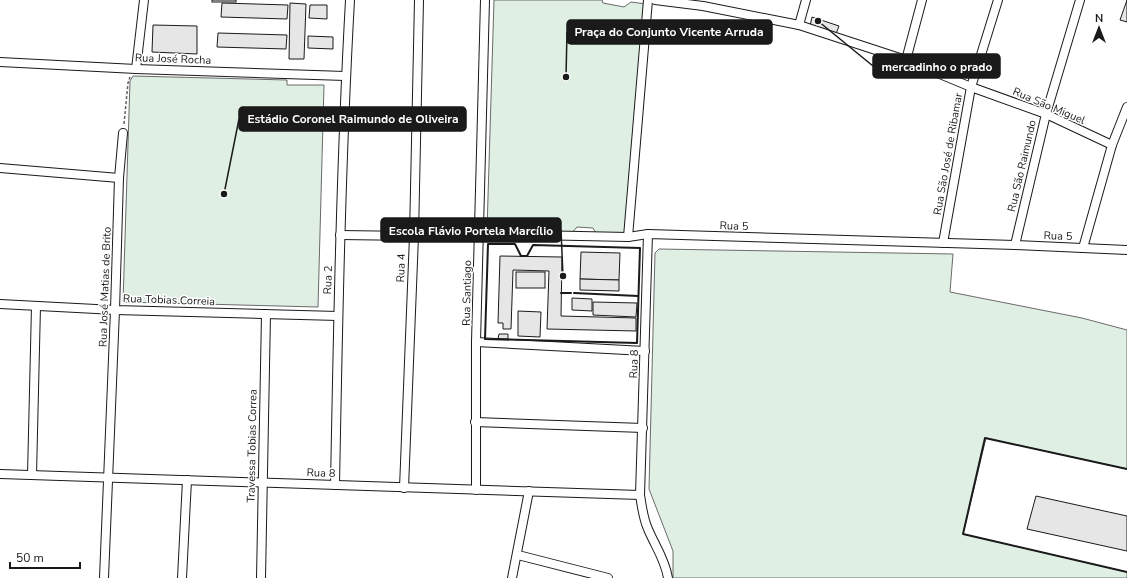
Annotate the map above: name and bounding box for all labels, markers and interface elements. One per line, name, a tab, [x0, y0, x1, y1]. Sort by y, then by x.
north arrow	[1079, 8, 1119, 48]
text: N	[1095, 11, 1103, 26]
callout: Praça do Conjunto Vicente Arruda	[567, 20, 772, 44]
text: Praça do Conjunto Vicente Arruda	[574, 24, 764, 40]
street label: Rua José Rocha	[135, 50, 212, 68]
callout: mercadinho o prado	[873, 54, 1000, 78]
text: mercadinho o prado	[882, 59, 993, 75]
street label: Rua São Miguel	[1010, 84, 1088, 128]
street label: Rua São José de Ribamar	[930, 92, 966, 216]
callout: Estádio Coronel Raimundo de Oliveira	[239, 107, 466, 131]
text: Estádio Coronel Raimundo de Oliveira	[247, 111, 459, 127]
street label: Rua São Raimundo	[1004, 119, 1040, 213]
callout: Escola Flávio Portela Marcílio	[381, 218, 561, 242]
street label: Rua 5	[719, 218, 749, 234]
text: Escola Flávio Portela Marcílio	[389, 223, 553, 239]
street label: Rua José Matias de Brito	[95, 227, 115, 347]
street label: Rua 5	[1043, 228, 1073, 244]
street label: Rua 4	[393, 253, 409, 283]
street label: Rua Santiago	[459, 260, 475, 326]
street label: Rua 2	[320, 265, 336, 295]
street label: Rua Tobias Correia	[123, 291, 215, 309]
street label: Rua 8	[626, 349, 642, 379]
street label: Travessa Tobias Correa	[244, 389, 260, 503]
street label: Rua 8	[306, 465, 336, 481]
scale bar	[10, 544, 80, 570]
text: 50 m	[16, 550, 44, 566]

